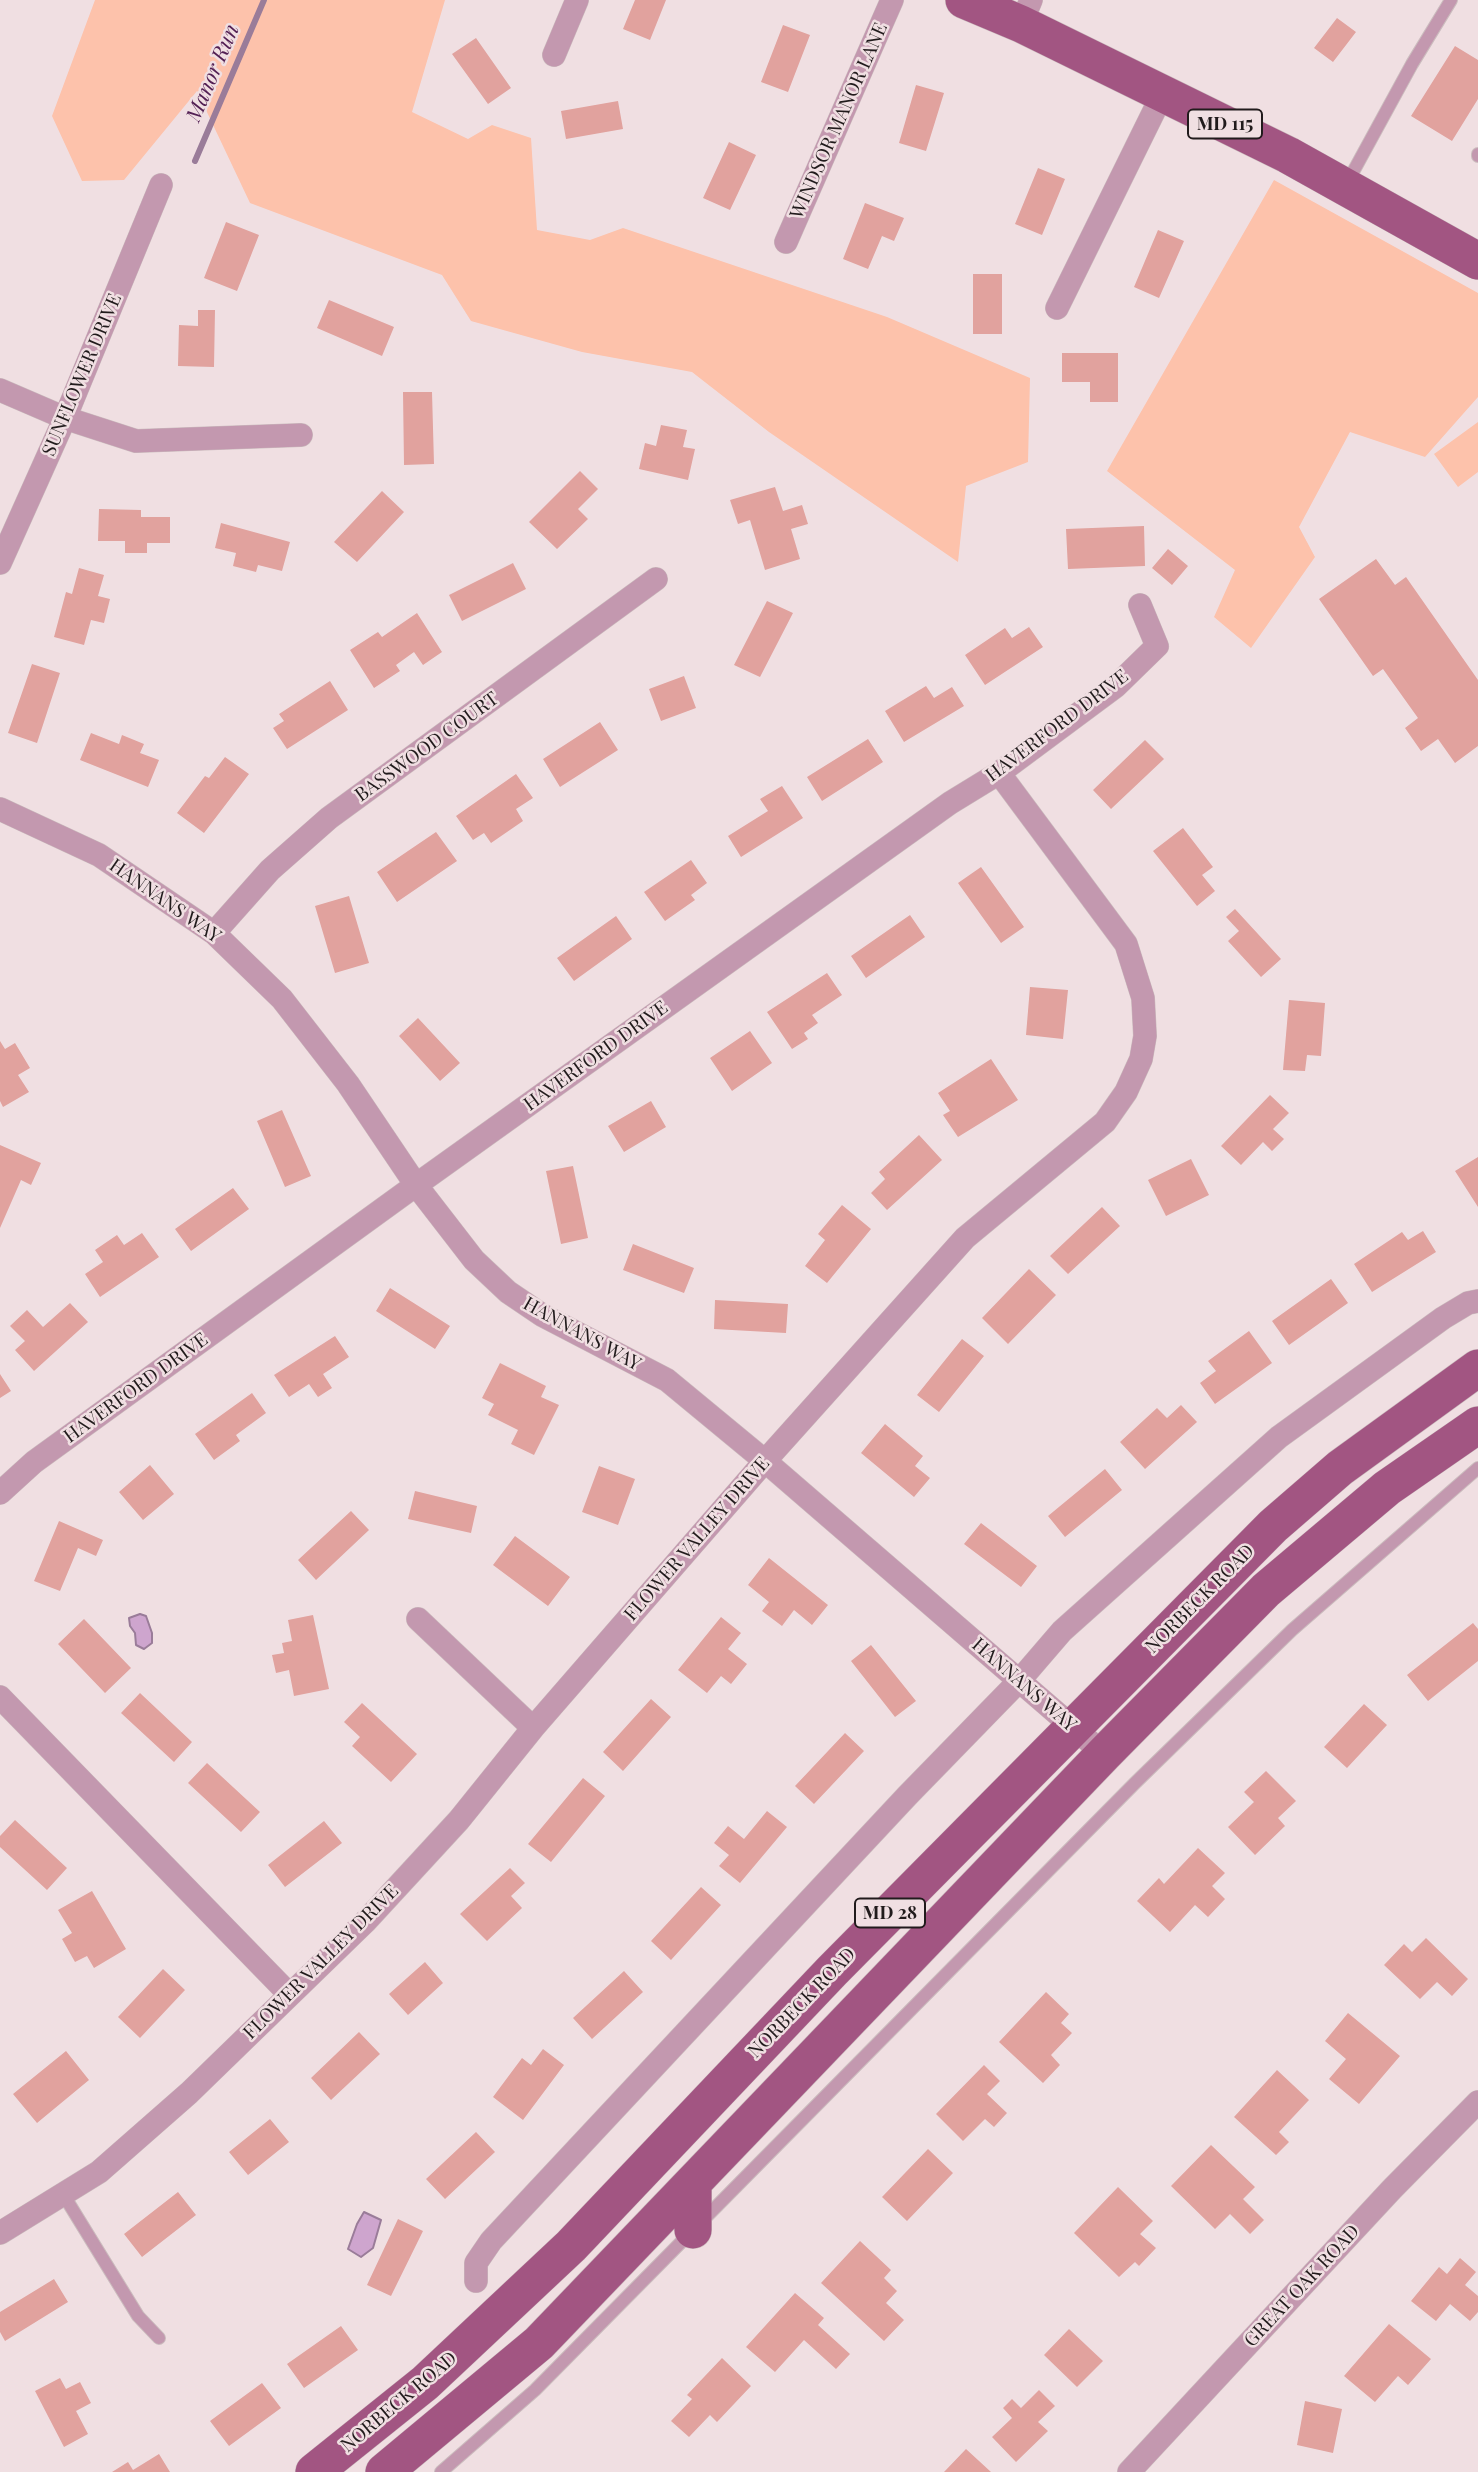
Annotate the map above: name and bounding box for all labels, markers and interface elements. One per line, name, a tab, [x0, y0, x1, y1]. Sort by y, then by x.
street label: WINDSOR MANOR LANE	[785, 19, 893, 223]
water label: Manor Run	[181, 20, 245, 126]
road number: MD 115	[1188, 110, 1262, 139]
street label: SUNFLOWER DRIVE	[37, 290, 127, 460]
street label: HAVERFORD DRIVE	[981, 665, 1133, 787]
street label: BASSWOOD COURT	[351, 687, 503, 807]
street label: HANNANS WAY	[105, 854, 225, 948]
street label: HAVERFORD DRIVE	[520, 996, 672, 1116]
street label: HANNANS WAY	[519, 1292, 645, 1376]
street label: HAVERFORD DRIVE	[60, 1328, 212, 1448]
street label: FLOWER VALLEY DRIVE	[620, 1452, 774, 1626]
street label: NORBECK ROAD	[1141, 1540, 1259, 1658]
street label: HANNANS WAY	[967, 1633, 1081, 1737]
street label: FLOWER VALLEY DRIVE	[239, 1880, 403, 2044]
road number: MD 28	[855, 1898, 925, 1927]
street label: NORBECK ROAD	[744, 1943, 860, 2063]
street label: GREAT OAK ROAD	[1240, 2220, 1364, 2352]
street label: NORBECK ROAD	[336, 2347, 462, 2457]

